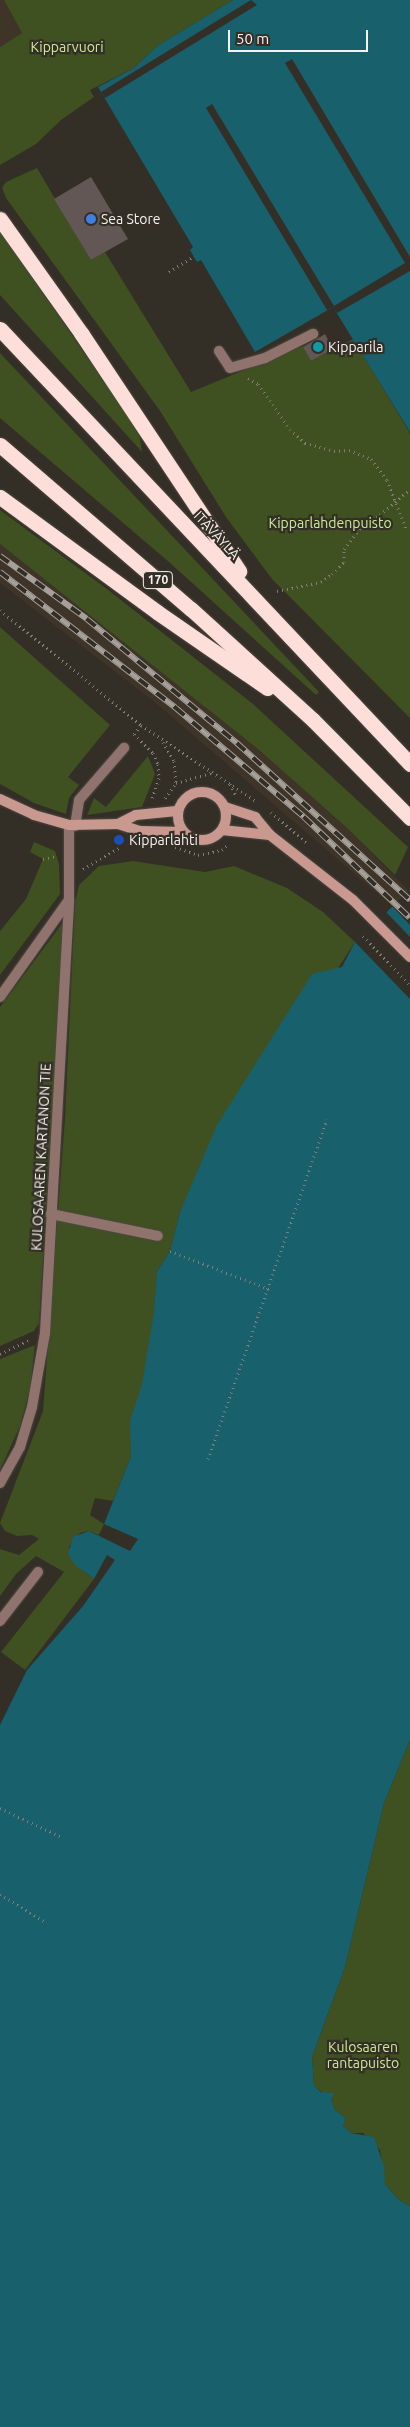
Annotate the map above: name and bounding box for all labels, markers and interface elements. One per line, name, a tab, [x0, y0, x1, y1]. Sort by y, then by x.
scale bar	[230, 20, 370, 52]
text: 50 m	[236, 30, 269, 47]
park label: Kipparvuori	[30, 39, 104, 55]
place label: Sea Store	[101, 211, 160, 227]
marker: Sea Store	[85, 213, 97, 225]
place label: Kipparila	[328, 339, 383, 355]
marker: Kipparila	[312, 341, 324, 353]
street label: ITÄVÄYLÄ	[190, 507, 244, 563]
park label: Kipparlahdenpuisto	[268, 515, 392, 531]
road number: 170	[142, 570, 174, 590]
place label: Kipparlahti	[129, 832, 198, 848]
marker: Kipparlahti	[113, 834, 125, 846]
street label: KULOSAAREN KARTANON TIE	[28, 1063, 54, 1251]
park label: Kulosaaren rantapuisto	[327, 2039, 399, 2072]

